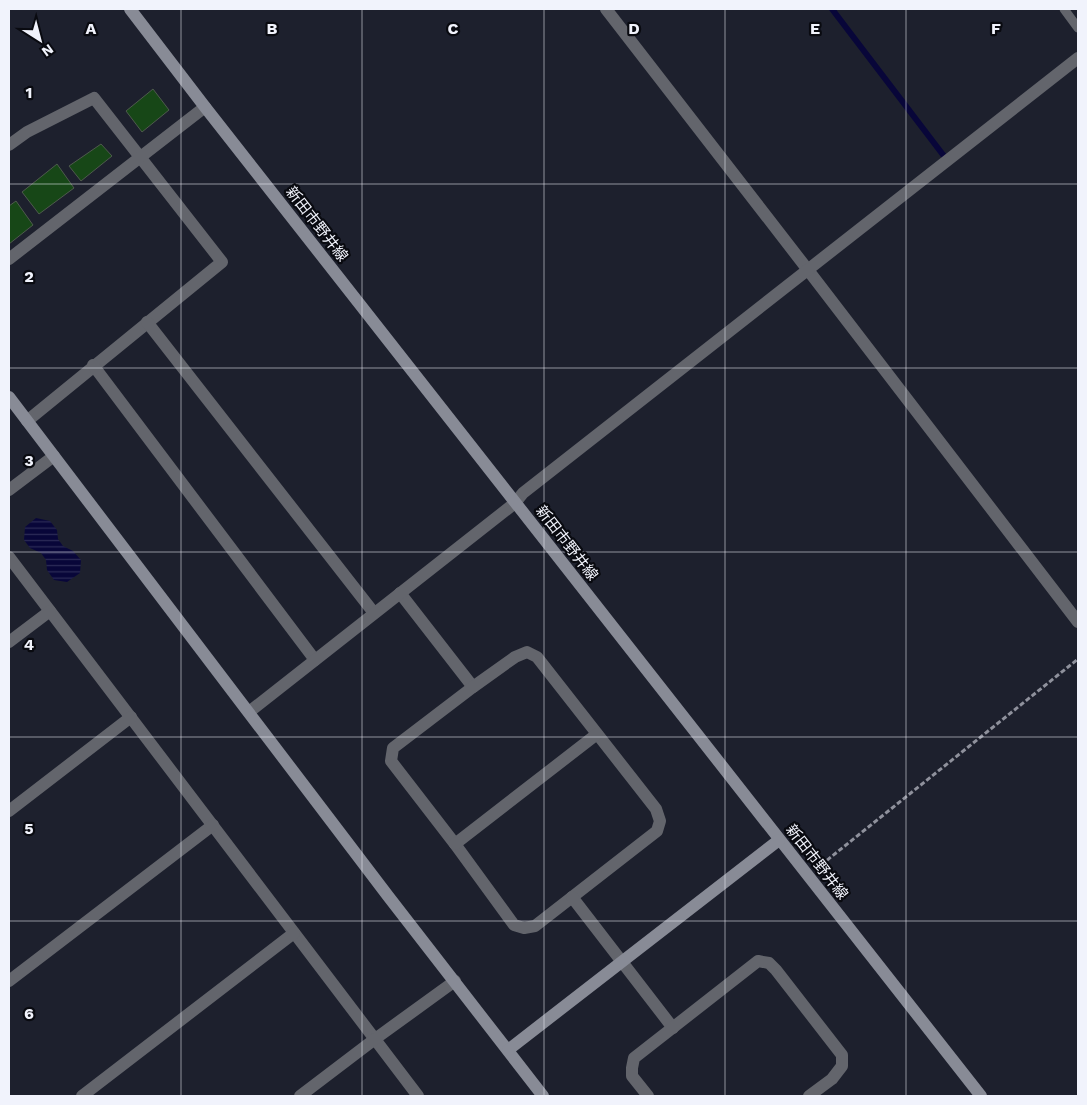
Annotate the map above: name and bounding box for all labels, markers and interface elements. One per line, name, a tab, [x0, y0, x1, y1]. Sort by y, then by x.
north arrow	[15, 15, 65, 65]
text: A	[86, 19, 97, 38]
text: B	[267, 19, 278, 38]
text: C	[448, 19, 459, 38]
text: D	[628, 19, 640, 38]
text: E	[810, 19, 820, 38]
text: F	[991, 19, 1001, 38]
text: N	[39, 41, 57, 60]
text: 1	[26, 83, 32, 102]
street label: 新田市野井線	[282, 183, 352, 265]
text: 2	[24, 267, 34, 286]
text: 3	[24, 451, 34, 470]
street label: 新田市野井線	[532, 502, 602, 584]
text: 4	[24, 635, 34, 654]
text: 5	[24, 819, 34, 838]
street label: 新田市野井線	[782, 821, 852, 903]
text: 6	[24, 1004, 34, 1023]

